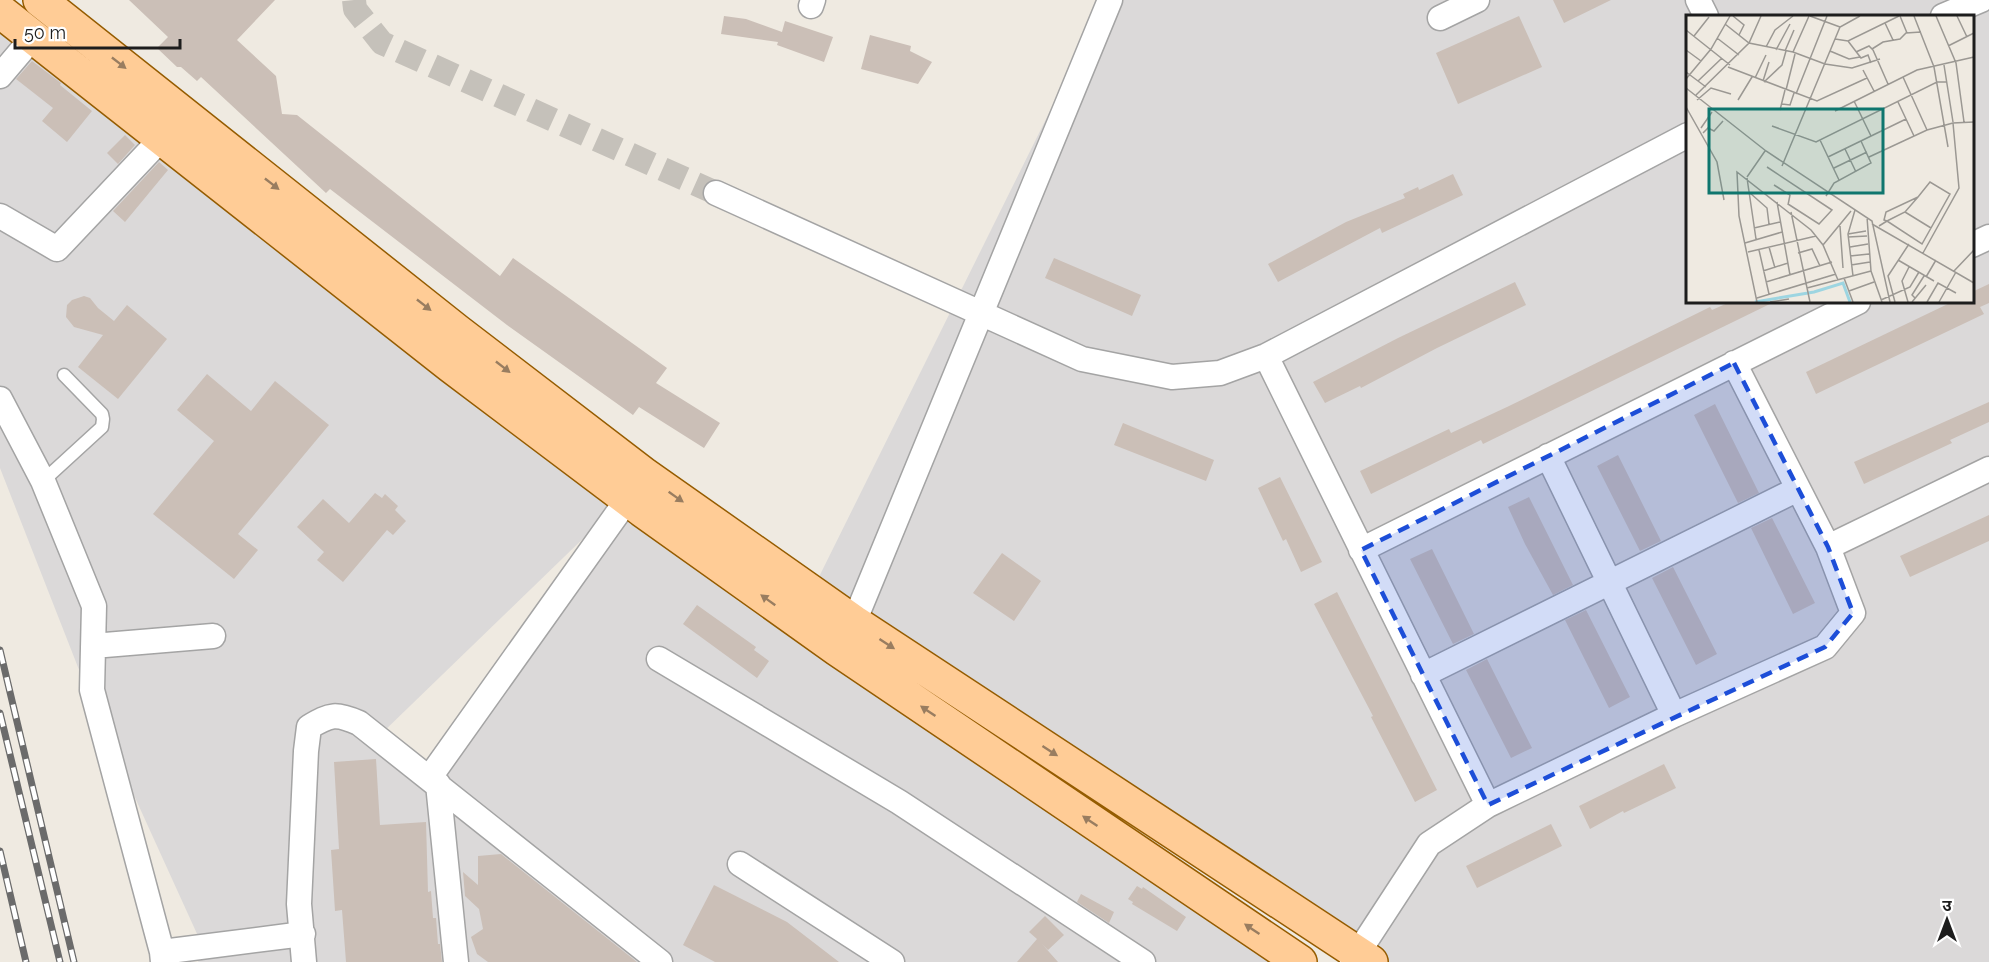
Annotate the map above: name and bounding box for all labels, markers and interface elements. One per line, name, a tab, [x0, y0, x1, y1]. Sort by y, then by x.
scale bar	[15, 12, 180, 50]
inset map	[1686, 15, 1974, 303]
text: 50 m	[24, 22, 66, 43]
one-way arrow	[111, 56, 127, 69]
one-way arrow	[264, 177, 279, 189]
one-way arrow	[417, 299, 432, 311]
one-way arrow	[496, 360, 511, 372]
one-way arrow	[667, 491, 683, 503]
one-way arrow	[761, 594, 777, 606]
one-way arrow	[879, 638, 895, 650]
one-way arrow	[921, 705, 937, 717]
one-way arrow	[1042, 746, 1059, 757]
one-way arrow	[1081, 815, 1098, 826]
north arrow	[1917, 890, 1977, 950]
text: उ	[1942, 896, 1952, 915]
one-way arrow	[1243, 924, 1260, 935]

